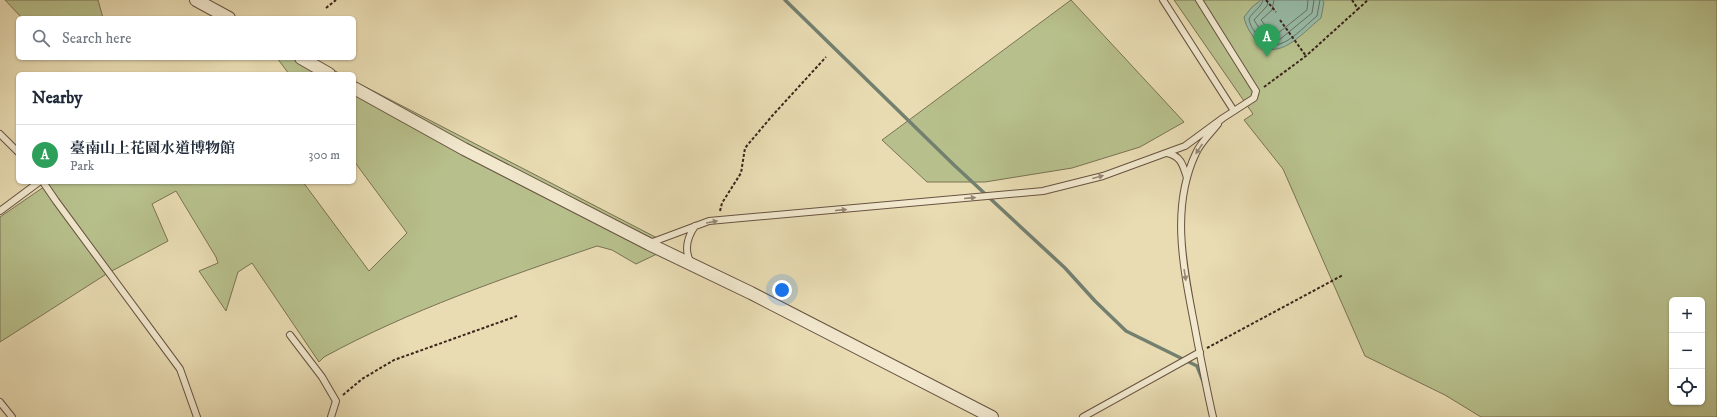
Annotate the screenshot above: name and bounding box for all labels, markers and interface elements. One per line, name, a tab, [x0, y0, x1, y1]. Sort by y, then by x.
search box	[16, 16, 356, 60]
pin: A	[1254, 24, 1280, 57]
icon: search	[30, 27, 52, 49]
text: Search here	[62, 29, 131, 48]
text: Nearby	[32, 87, 82, 109]
text: 臺南山上花園水道博物館	[70, 139, 235, 158]
one-way arrow	[1195, 143, 1203, 154]
text: A	[41, 147, 49, 163]
text: 300 m	[309, 147, 340, 163]
text: Park	[70, 158, 94, 174]
one-way arrow	[1092, 174, 1105, 180]
one-way arrow	[964, 194, 976, 201]
one-way arrow	[835, 206, 847, 213]
one-way arrow	[705, 218, 718, 224]
one-way arrow	[1182, 269, 1188, 281]
your location	[772, 280, 792, 300]
map controls	[1669, 297, 1705, 405]
button: +	[1669, 297, 1705, 333]
button: −	[1669, 333, 1705, 369]
button: locate	[1669, 369, 1705, 405]

